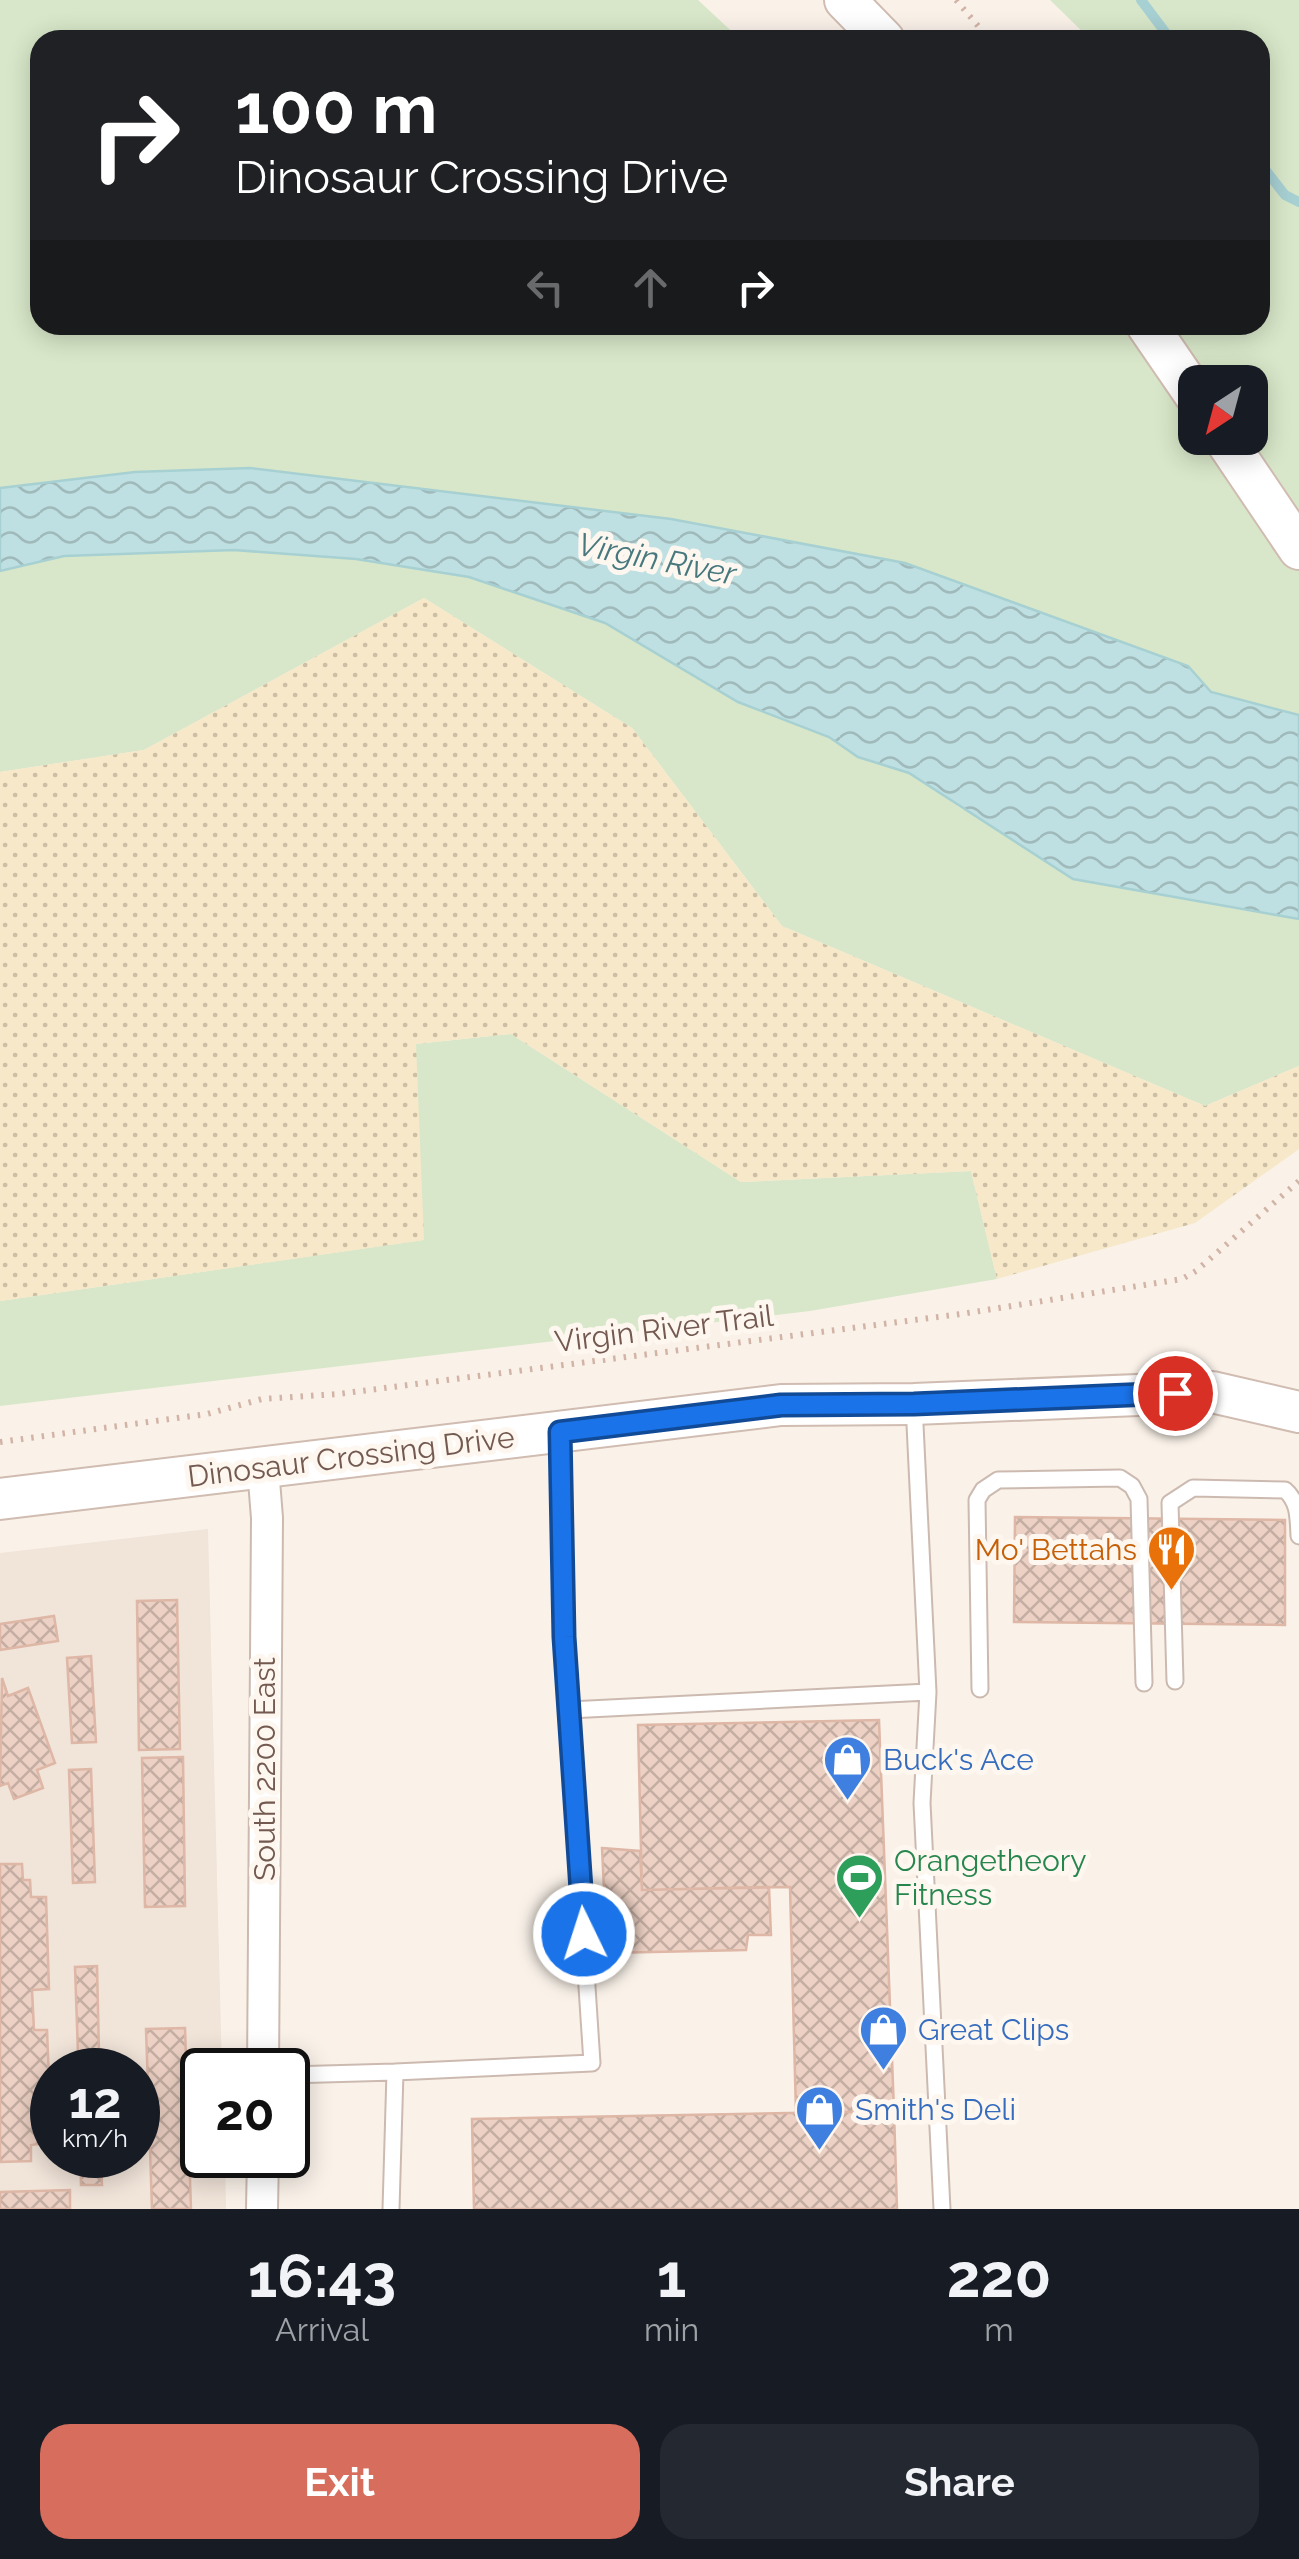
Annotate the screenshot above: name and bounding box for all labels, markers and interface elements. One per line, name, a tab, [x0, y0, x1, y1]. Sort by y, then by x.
text: 100 m	[235, 67, 438, 149]
icon: right	[70, 70, 200, 200]
text: Dinosaur Crossing Drive	[235, 151, 728, 204]
icon: left	[518, 260, 573, 315]
icon: ahead	[623, 260, 678, 315]
icon: right	[728, 260, 783, 315]
north arrow	[1178, 365, 1268, 455]
map controls	[1178, 365, 1268, 455]
water label: Virgin River	[575, 525, 740, 592]
street label: Virgin River Trail	[553, 1298, 776, 1359]
pin	[1133, 1351, 1218, 1436]
icon: arrive	[1148, 1366, 1203, 1421]
street label: Dinosaur Crossing Drive	[186, 1419, 516, 1494]
restaurant icon: Mo' Bettahs	[1146, 1524, 1198, 1592]
place label: Mo' Bettahs	[975, 1532, 1137, 1567]
street label: South 2200 East	[247, 1657, 282, 1881]
shop icon: Buck's Ace	[822, 1734, 874, 1802]
place label: Buck's Ace	[883, 1742, 1034, 1777]
place label: Orangetheory Fitness	[894, 1843, 1087, 1912]
sports icon: Orangetheory Fitness	[833, 1852, 885, 1920]
position arrow	[532, 1882, 636, 1986]
shop icon: Great Clips	[857, 2004, 909, 2072]
place label: Great Clips	[918, 2012, 1069, 2047]
speed limit sign: 20	[180, 2048, 310, 2178]
text: 12	[69, 2071, 121, 2130]
shop icon: Smith's Deli	[794, 2084, 846, 2152]
place label: Smith's Deli	[855, 2092, 1016, 2127]
text: km/h	[62, 2123, 128, 2153]
text: 16:43	[248, 2241, 396, 2311]
text: 1	[657, 2241, 686, 2311]
text: 220	[947, 2241, 1051, 2311]
text: Arrival	[275, 2311, 369, 2348]
text: min	[644, 2311, 699, 2348]
text: m	[984, 2311, 1014, 2348]
button: Exit	[40, 2424, 640, 2539]
button: Share	[660, 2424, 1259, 2539]

